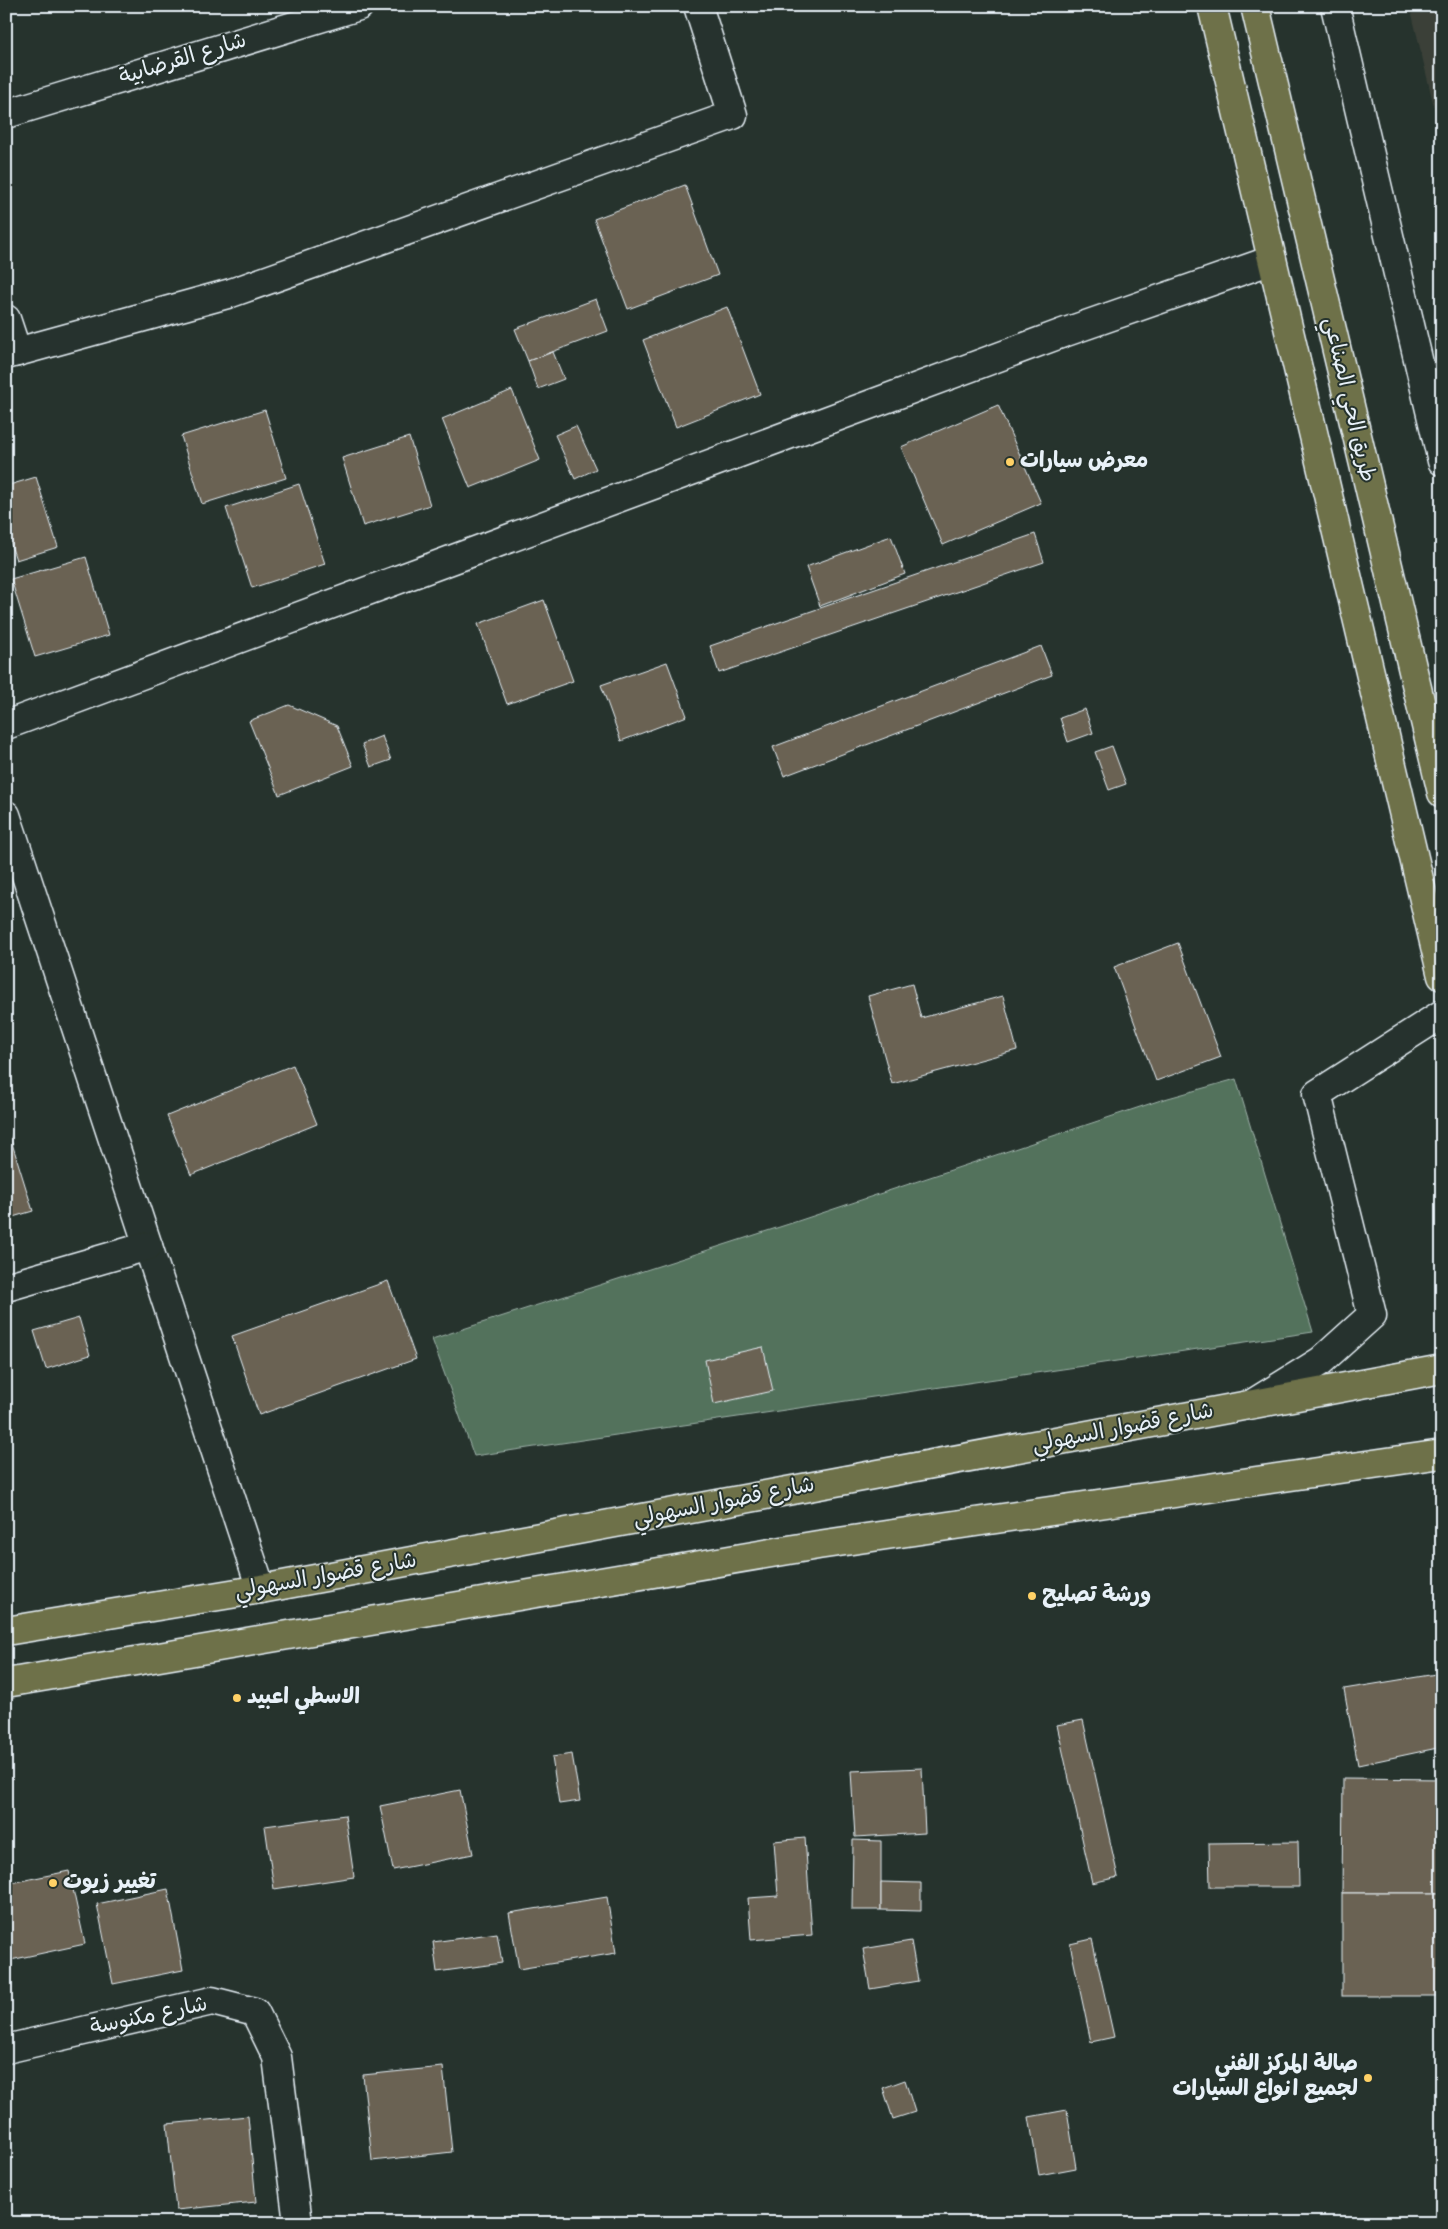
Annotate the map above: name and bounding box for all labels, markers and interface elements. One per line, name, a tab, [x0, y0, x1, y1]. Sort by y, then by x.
street label: شارع القرضابية	[115, 25, 251, 95]
street label: طريق الحي الصناعي	[1312, 314, 1383, 486]
place label: معرض سيارات	[1020, 446, 1148, 478]
marker: معرض سيارات	[1004, 456, 1016, 468]
street label: شارع قضوار السهولي	[1029, 1396, 1217, 1463]
street label: شارع قضوار السهولي	[630, 1470, 818, 1537]
street label: شارع قضوار السهولي	[232, 1545, 420, 1610]
place label: ورشة تصليح	[1042, 1580, 1151, 1612]
marker: ورشة تصليح	[1026, 1590, 1038, 1602]
place label: الاسطي اعبيد	[247, 1682, 360, 1715]
marker: الاسطي اعبيد	[231, 1692, 243, 1704]
place label: تغيير زيوت	[63, 1867, 157, 1899]
marker: تغيير زيوت	[47, 1877, 59, 1889]
street label: شارع مكنوسة	[87, 1989, 211, 2045]
place label: صالة المركز الفني لجميع انواع السيارات	[1172, 2049, 1358, 2106]
marker: صالة المركز الفني لجميع انواع السيارات	[1362, 2072, 1374, 2084]

